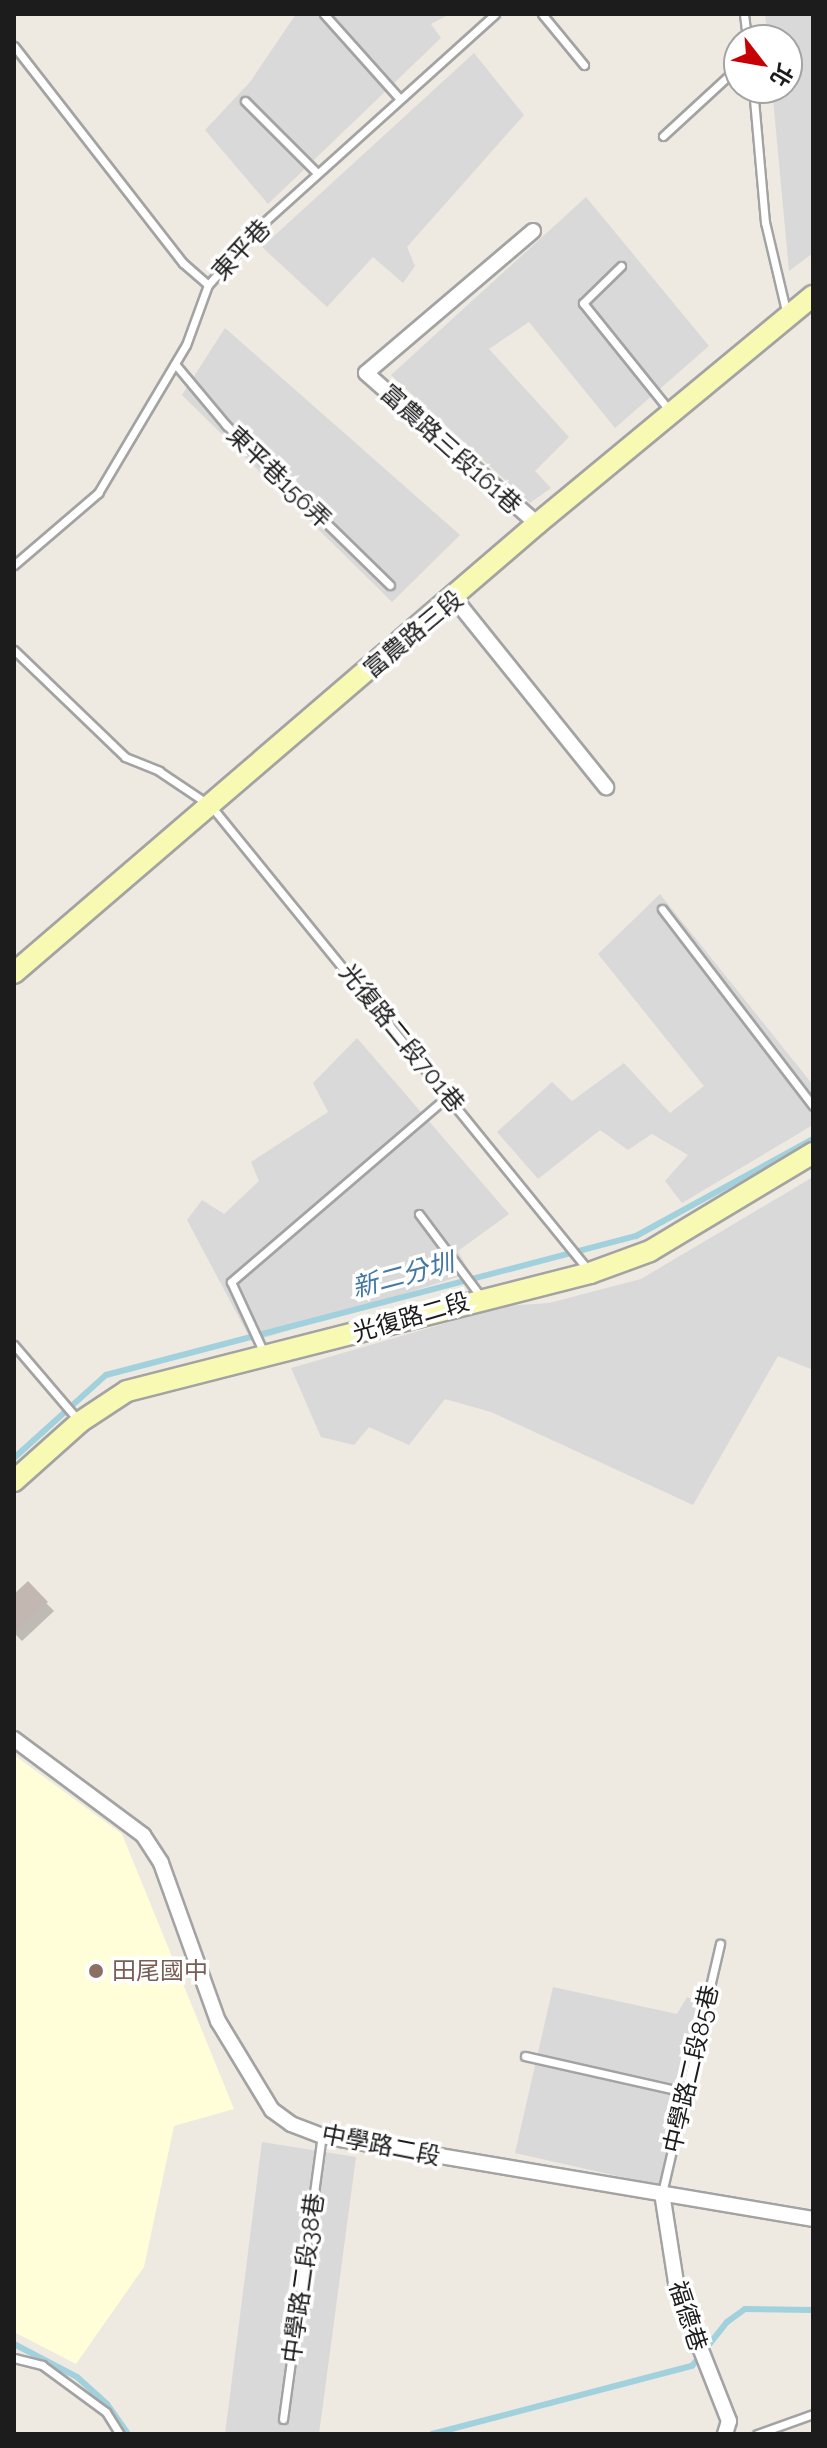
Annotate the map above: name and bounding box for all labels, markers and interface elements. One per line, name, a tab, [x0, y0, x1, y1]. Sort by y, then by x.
north arrow	[723, 24, 803, 104]
text: 北	[765, 59, 799, 91]
street label: 東平巷	[206, 214, 276, 286]
street label: 富農路三段161巷	[375, 378, 527, 520]
street label: 東平巷156弄	[221, 420, 337, 534]
street label: 富農路三段	[358, 584, 468, 684]
street label: 光復路二段701巷	[334, 958, 470, 1118]
water label: 新二分圳	[349, 1247, 457, 1305]
street label: 光復路二段	[349, 1287, 473, 1347]
place label: 田尾國中	[112, 1957, 208, 1985]
marker: 田尾國中	[87, 1962, 105, 1980]
street label: 中學路二段85巷	[658, 1982, 724, 2156]
street label: 中學路二段	[319, 2119, 443, 2171]
street label: 中學路二段38巷	[277, 2191, 329, 2365]
street label: 福德巷	[663, 2277, 713, 2355]

